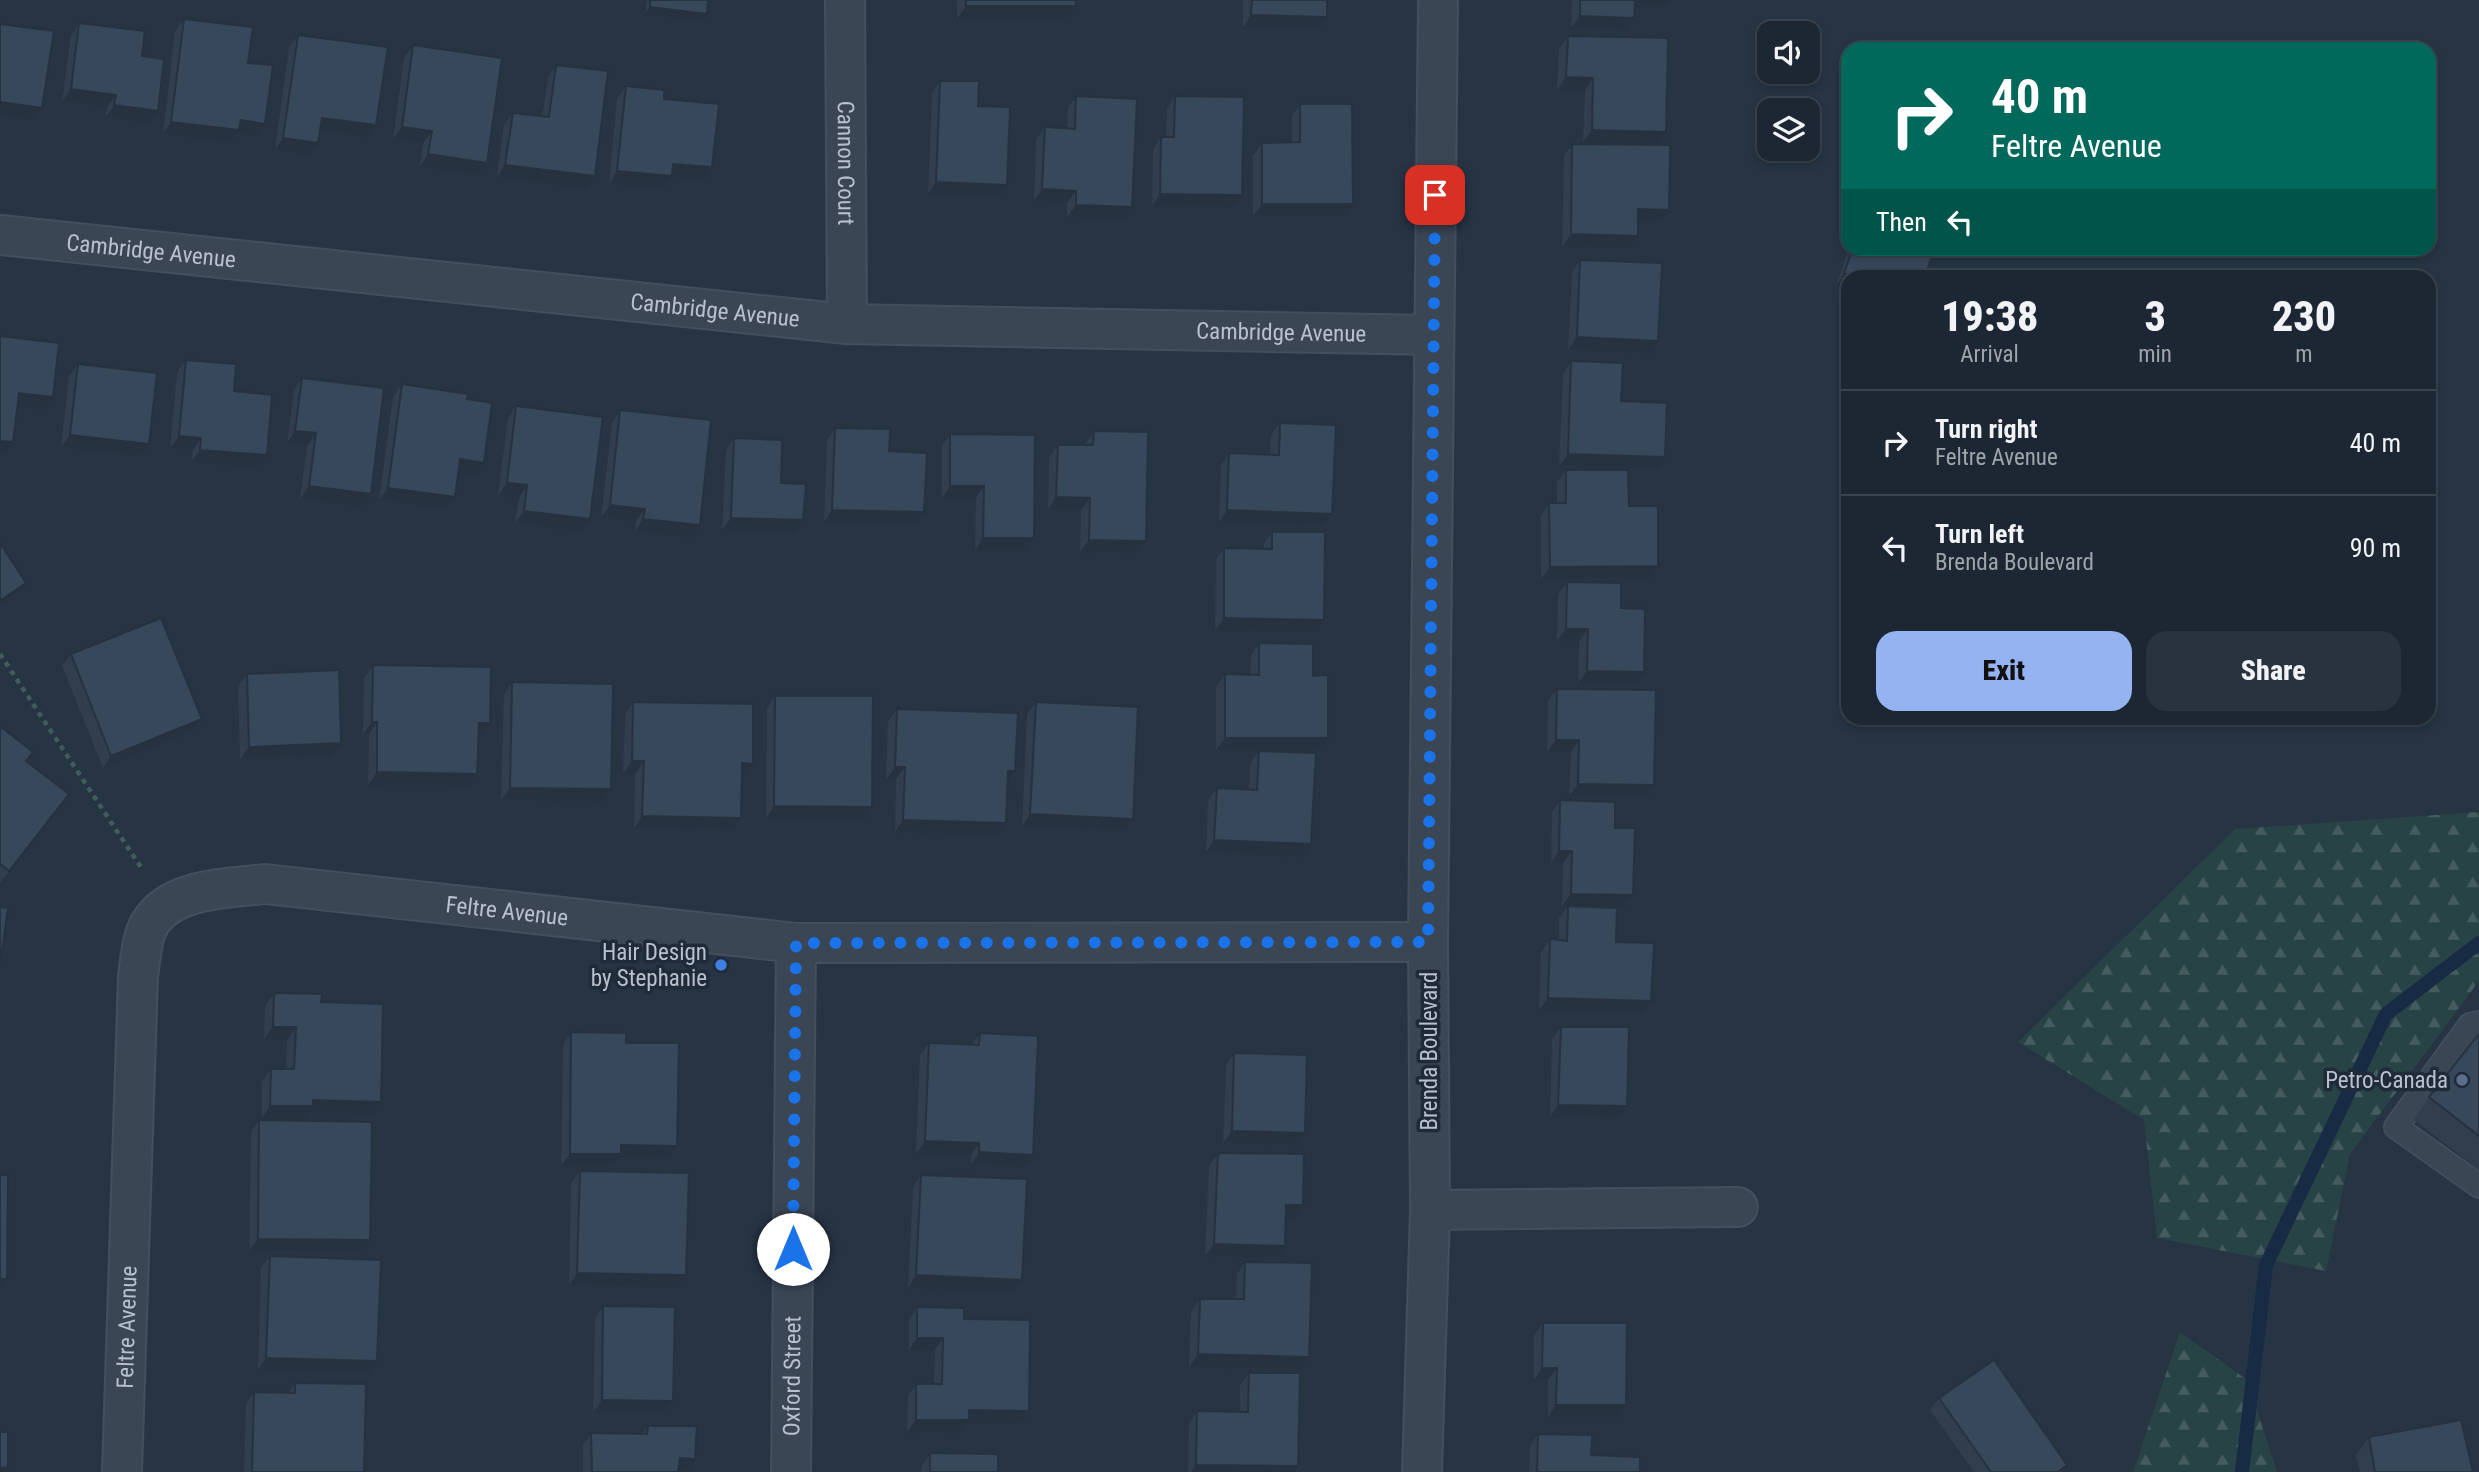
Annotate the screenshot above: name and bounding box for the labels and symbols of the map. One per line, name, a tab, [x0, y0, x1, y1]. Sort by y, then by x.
street label: Cannon Court	[832, 101, 859, 225]
pin	[1405, 165, 1465, 225]
street label: Cambridge Avenue	[65, 229, 237, 274]
street label: Cambridge Avenue	[629, 288, 801, 333]
street label: Cambridge Avenue	[1196, 318, 1367, 348]
street label: Feltre Avenue	[444, 891, 569, 932]
place label: Hair Design by Stephanie	[591, 939, 707, 992]
marker: Hair Design by Stephanie	[713, 957, 729, 973]
street label: Brenda Boulevard	[1416, 971, 1443, 1131]
place label: Petro-Canada	[2325, 1067, 2448, 1094]
marker: Petro-Canada	[2454, 1072, 2470, 1088]
position arrow	[756, 1212, 830, 1286]
street label: Feltre Avenue	[112, 1265, 143, 1389]
street label: Oxford Street	[778, 1316, 806, 1436]

